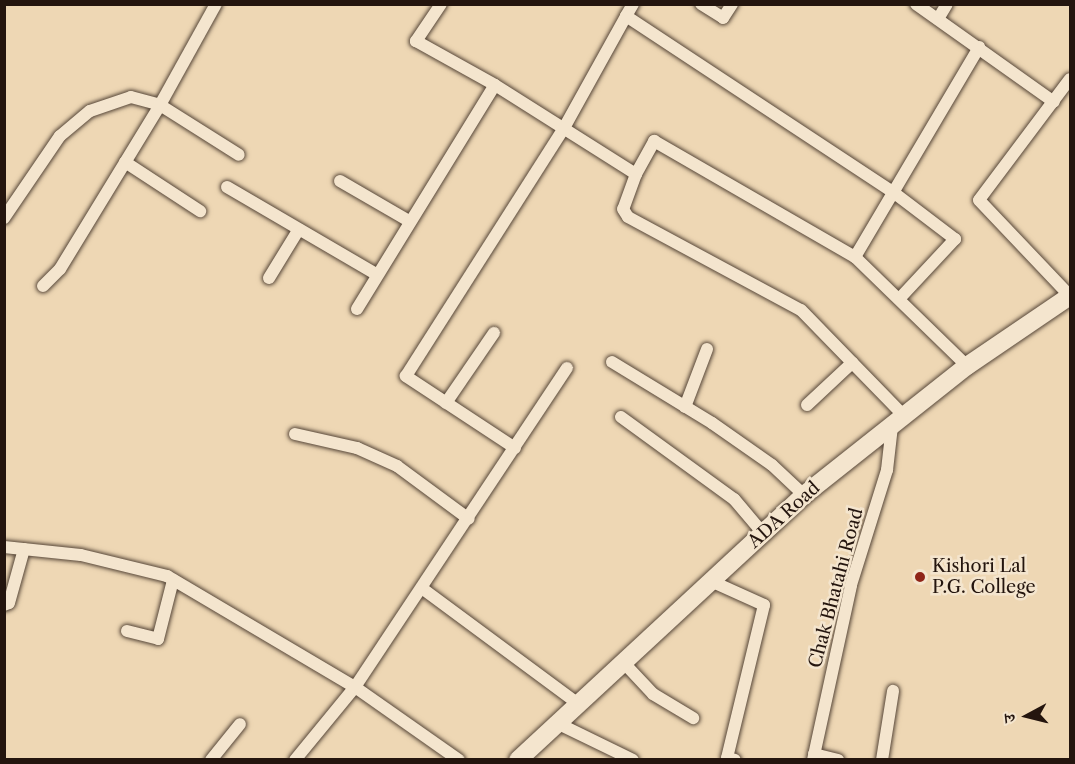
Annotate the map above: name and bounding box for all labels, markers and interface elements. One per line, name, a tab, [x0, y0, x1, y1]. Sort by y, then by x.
street label: ADA Road	[743, 477, 825, 553]
street label: Chak Bhatahi Road	[804, 506, 868, 670]
place label: Kishori Lal P.G. College	[932, 556, 1036, 598]
marker: Kishori Lal P.G. College	[913, 570, 927, 584]
north arrow	[997, 686, 1057, 746]
text: उ	[999, 713, 1020, 723]

